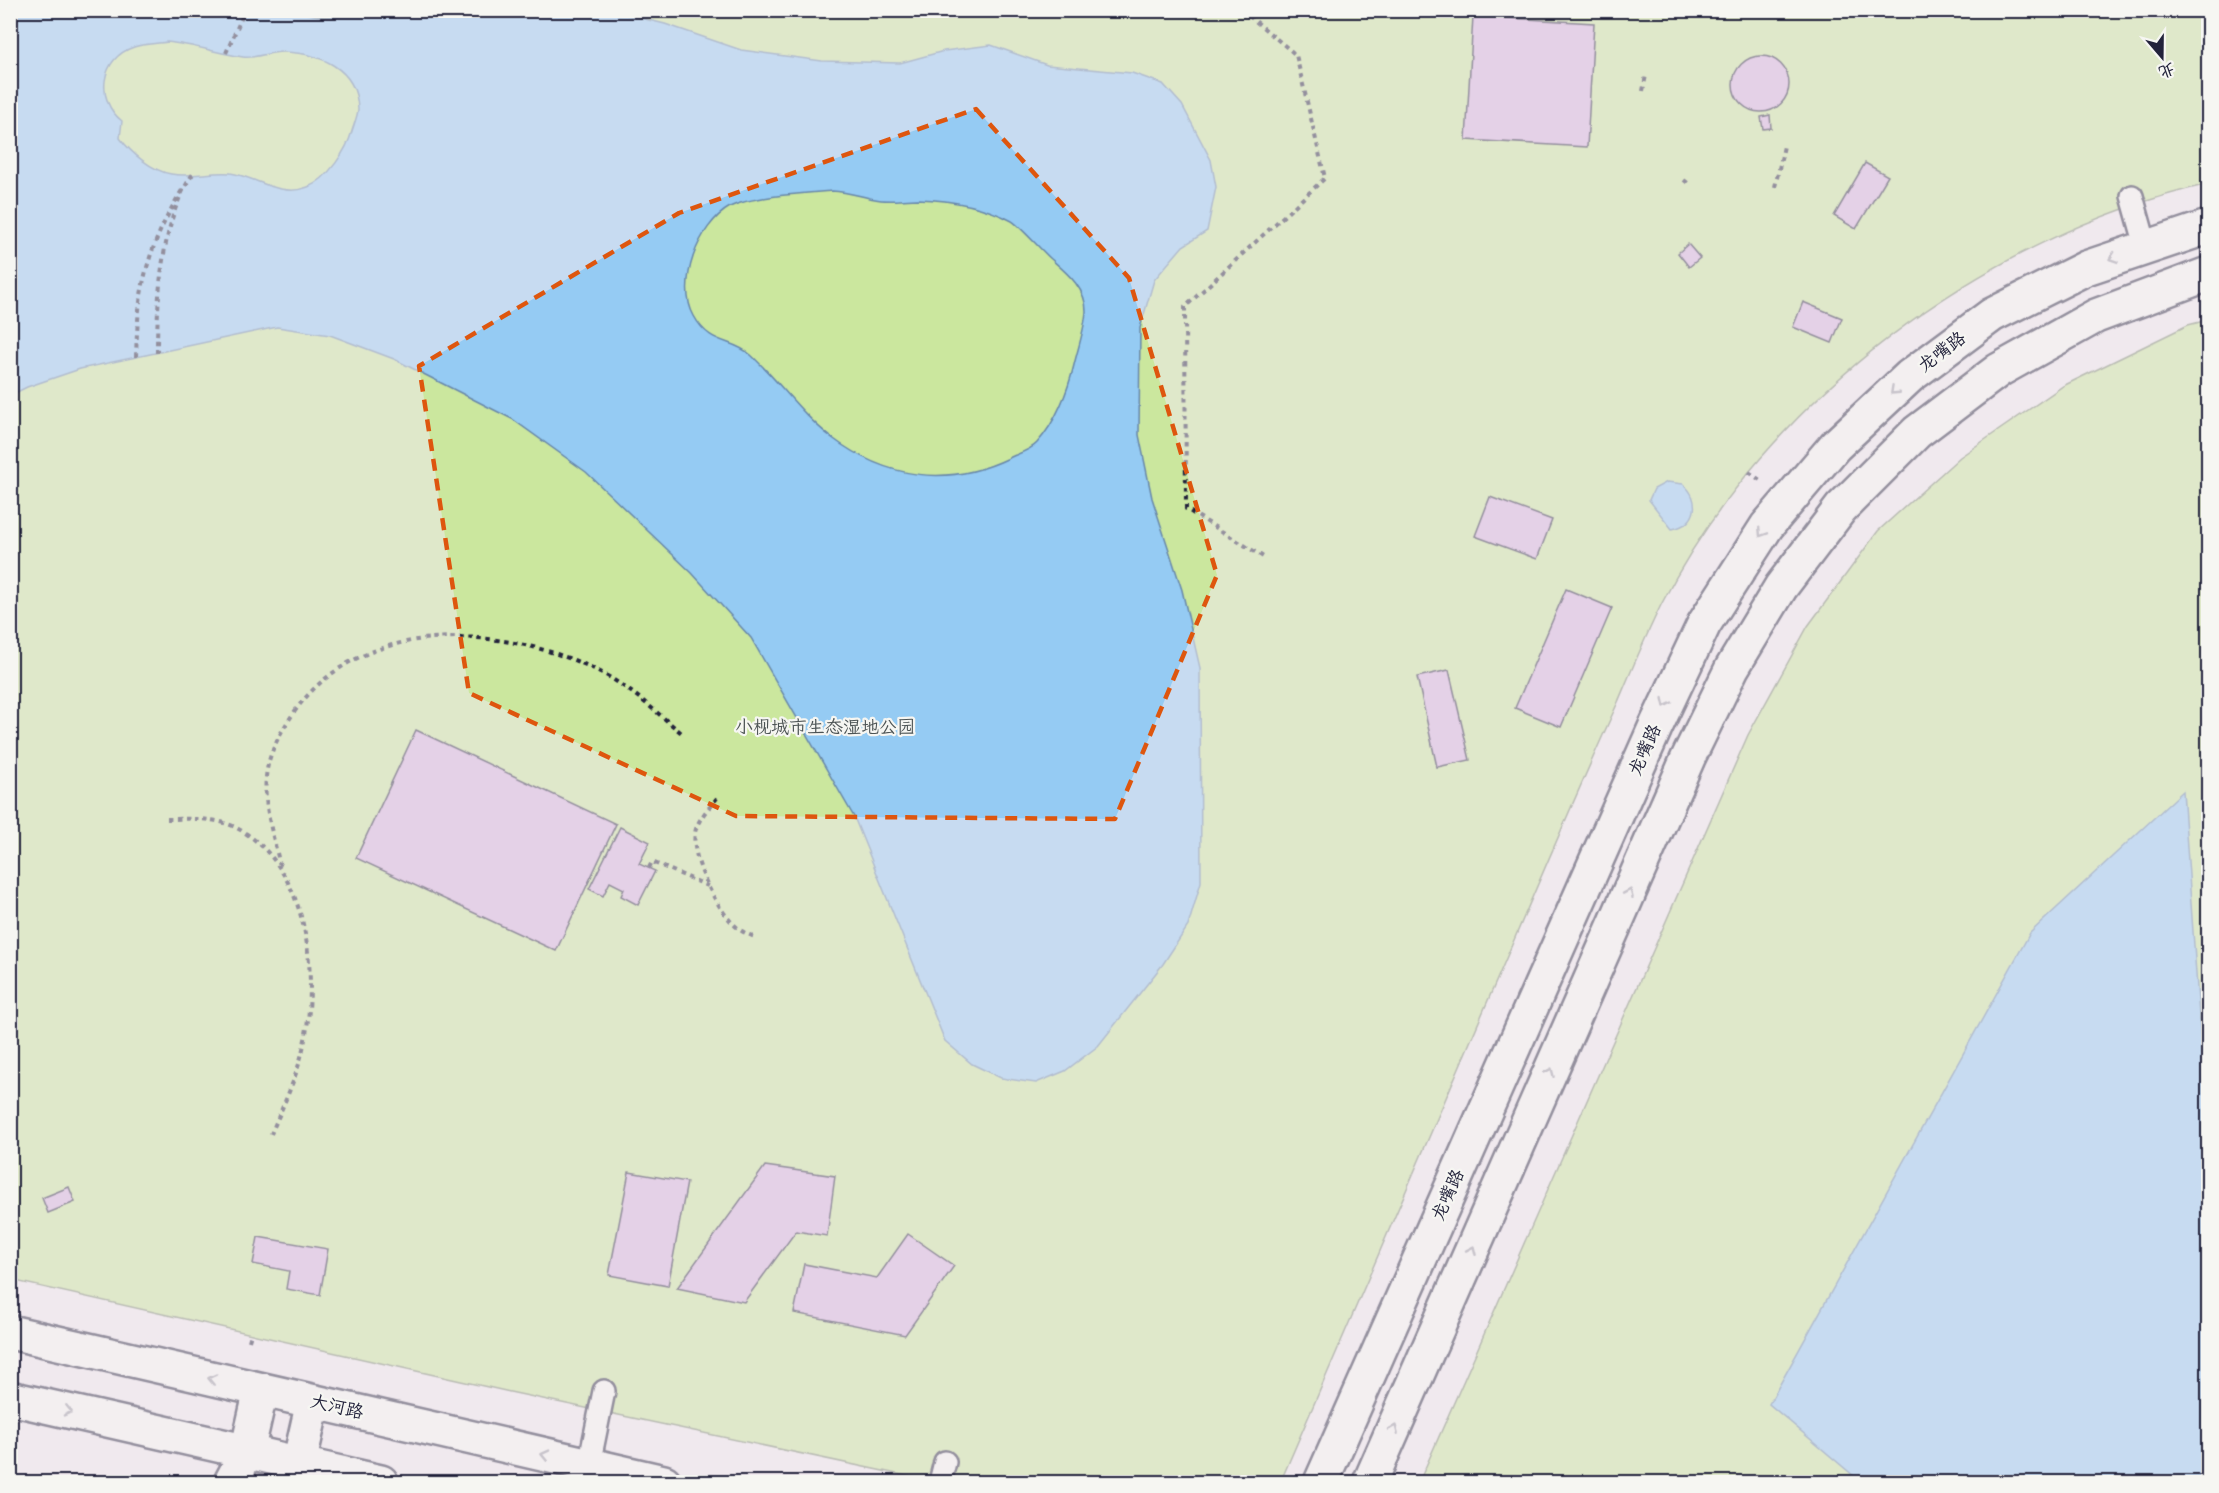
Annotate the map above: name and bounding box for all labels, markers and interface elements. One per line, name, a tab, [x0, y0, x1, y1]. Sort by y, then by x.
north arrow	[2132, 27, 2192, 87]
text: 北	[2156, 59, 2177, 81]
one-way arrow	[2108, 251, 2119, 264]
street label: 龙嘴路	[1914, 327, 1970, 377]
one-way arrow	[1891, 384, 1901, 395]
one-way arrow	[1758, 527, 1769, 538]
one-way arrow	[1662, 697, 1674, 708]
park label: 小枧城市生态湿地公园	[735, 717, 915, 738]
street label: 龙嘴路	[1624, 721, 1666, 779]
one-way arrow	[1622, 889, 1634, 900]
one-way arrow	[1543, 1067, 1555, 1078]
street label: 龙嘴路	[1427, 1166, 1469, 1224]
one-way arrow	[1465, 1246, 1477, 1257]
one-way arrow	[207, 1373, 217, 1386]
street label: 大河路	[308, 1391, 366, 1423]
one-way arrow	[62, 1403, 72, 1416]
one-way arrow	[1387, 1424, 1399, 1435]
one-way arrow	[541, 1450, 551, 1463]

